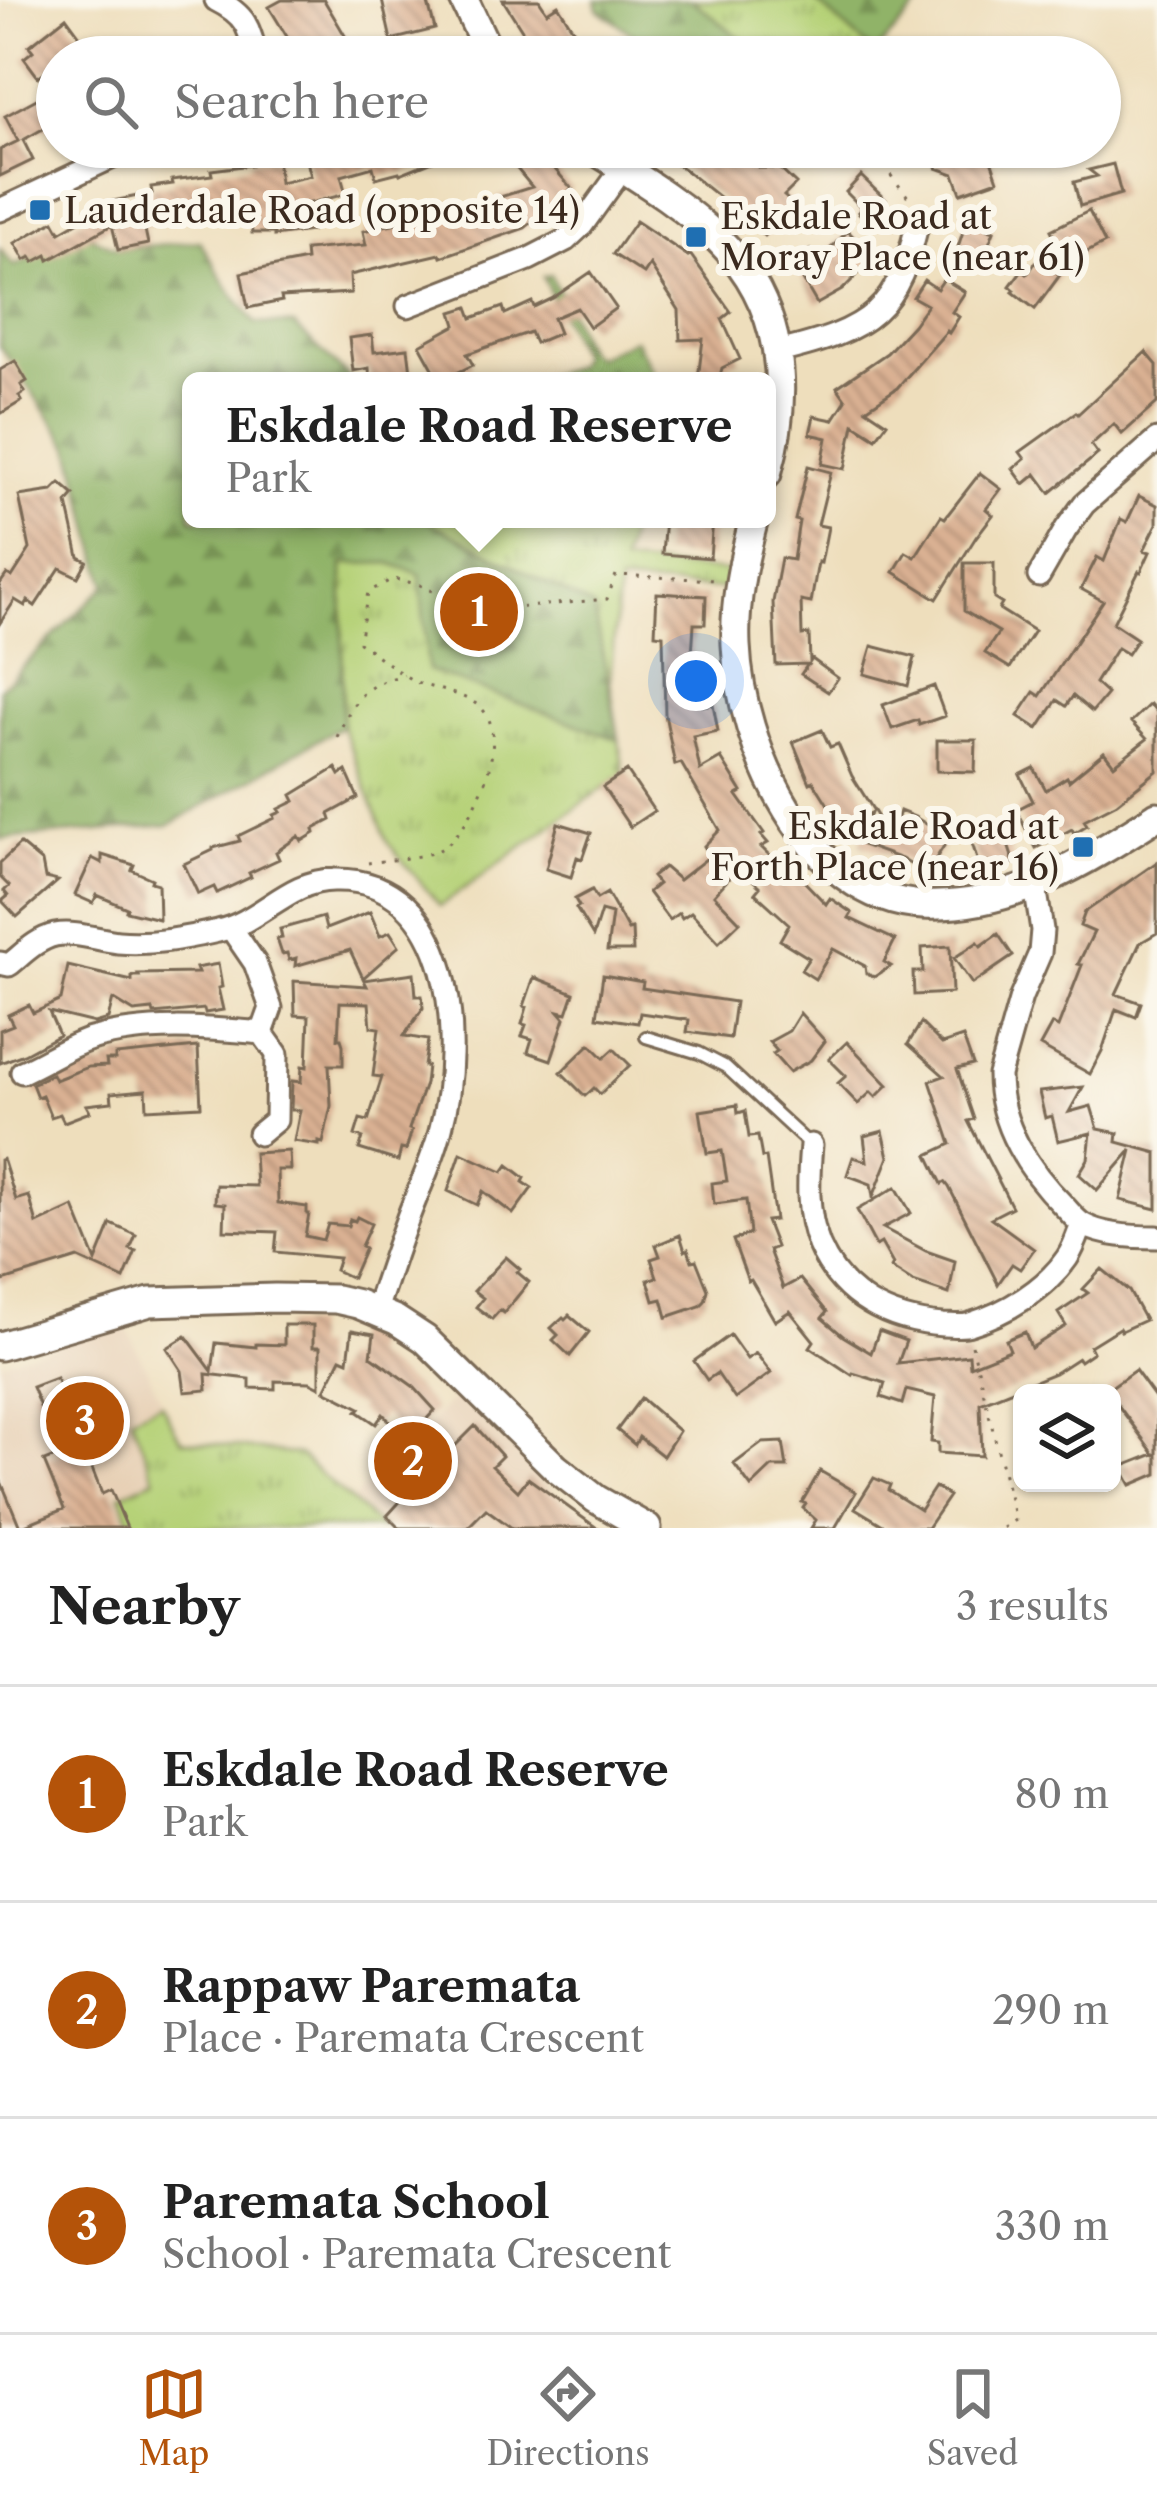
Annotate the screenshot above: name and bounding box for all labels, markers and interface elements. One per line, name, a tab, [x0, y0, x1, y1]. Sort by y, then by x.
search box	[36, 36, 1121, 168]
icon: search	[78, 69, 144, 135]
text: Search here	[174, 74, 429, 130]
place label: Lauderdale Road (opposite 14)	[64, 188, 580, 232]
place label: Eskdale Road at Moray Place (near 61)	[720, 194, 1085, 279]
marker: Lauderdale Road (opposite 14)	[27, 197, 53, 223]
marker: Eskdale Road at Moray Place (near 61)	[683, 224, 709, 250]
popup	[182, 372, 776, 528]
text: Eskdale Road Reserve	[226, 398, 732, 454]
text: Park	[226, 454, 310, 502]
pin: 1	[440, 567, 518, 657]
your location	[666, 651, 726, 711]
place label: Eskdale Road at Forth Place (near 16)	[710, 804, 1059, 889]
marker: Eskdale Road at Forth Place (near 16)	[1070, 834, 1096, 860]
pin: 3	[46, 1376, 124, 1466]
map controls	[1013, 1384, 1121, 1492]
button: layers	[1013, 1384, 1121, 1492]
pin: 2	[374, 1416, 452, 1506]
text: Nearby	[48, 1575, 240, 1637]
text: 3 results	[956, 1582, 1109, 1630]
text: Eskdale Road Reserve	[162, 1742, 669, 1798]
text: 1	[78, 1770, 96, 1818]
text: 80 m	[1014, 1770, 1109, 1818]
text: Park	[162, 1798, 247, 1846]
text: Rappaw Paremata	[162, 1958, 580, 2014]
text: 2	[75, 1986, 99, 2034]
text: 290 m	[992, 1986, 1109, 2034]
text: Place · Paremata Crescent	[162, 2014, 644, 2062]
text: Paremata School	[162, 2174, 550, 2230]
text: 3	[76, 2202, 98, 2250]
text: 330 m	[995, 2202, 1109, 2250]
text: School · Paremata Crescent	[162, 2230, 671, 2278]
tab: Map	[139, 2361, 209, 2474]
tab: Directions	[487, 2361, 650, 2474]
tab: Saved	[927, 2361, 1018, 2474]

